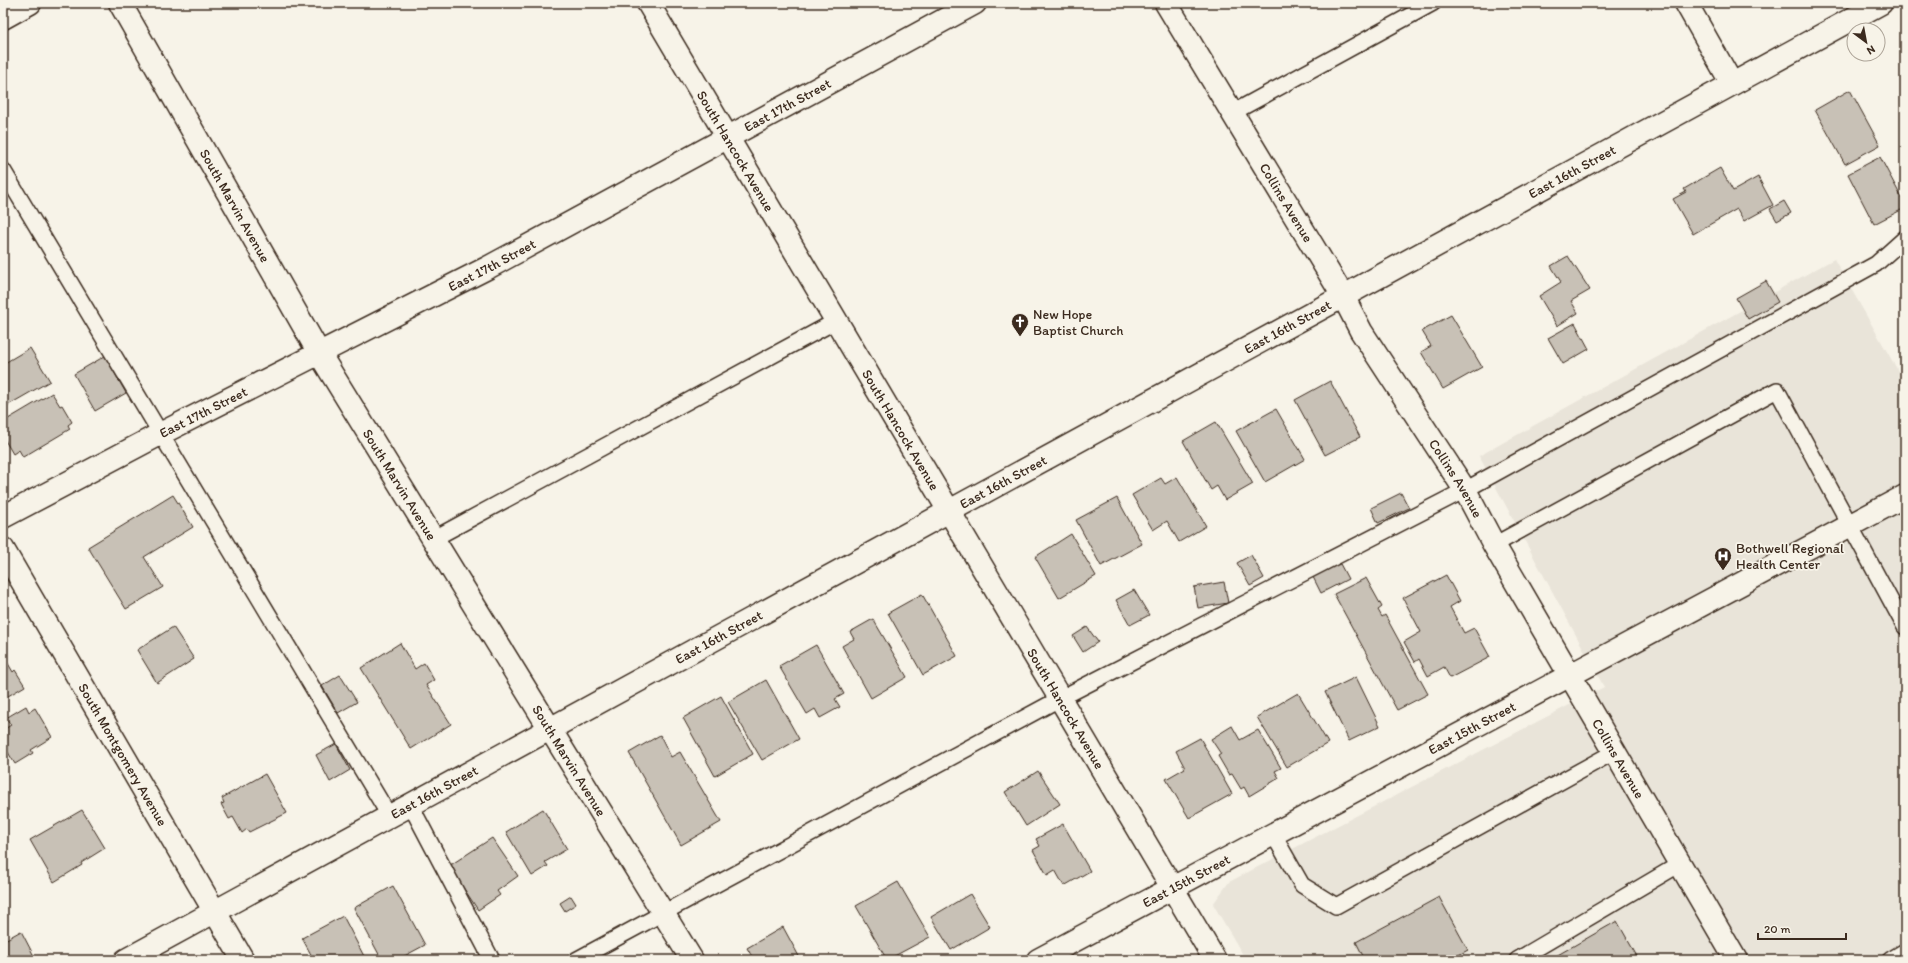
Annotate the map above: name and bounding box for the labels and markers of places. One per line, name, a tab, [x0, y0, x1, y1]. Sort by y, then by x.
place label: New Hope Baptist Church	[1033, 306, 1124, 339]
church icon: New Hope Baptist Church	[1010, 312, 1030, 337]
place label: Bothwell Regional Health Center	[1736, 540, 1844, 573]
hospital icon: Bothwell Regional Health Center	[1713, 546, 1733, 571]

